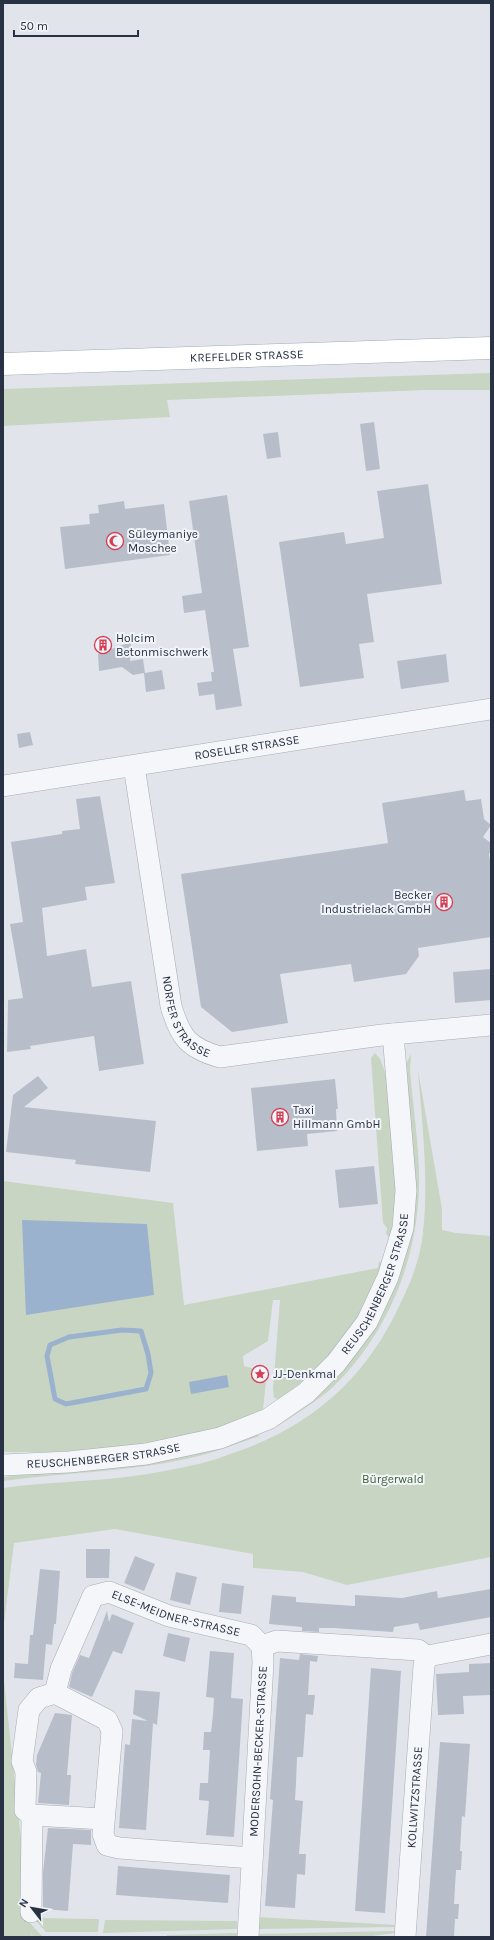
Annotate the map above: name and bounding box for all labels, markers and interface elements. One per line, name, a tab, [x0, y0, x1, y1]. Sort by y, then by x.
scale bar	[14, 12, 138, 38]
text: 50 m	[20, 19, 48, 33]
street label: KREFELDER STRASSE	[190, 347, 304, 365]
place label: Süleymaniye Moschee	[128, 527, 198, 555]
mosque icon: Süleymaniye Moschee	[105, 531, 125, 551]
place label: Holcim Betonmischwerk	[116, 631, 209, 659]
building icon: Holcim Betonmischwerk	[93, 635, 113, 655]
street label: ROSELLER STRASSE	[193, 732, 301, 763]
place label: Becker Industrielack GmbH	[321, 888, 432, 916]
building icon: Becker Industrielack GmbH	[434, 892, 454, 912]
street label: NORFER STRASSE	[159, 975, 212, 1060]
place label: Taxi Hillmann GmbH	[293, 1103, 381, 1131]
building icon: Taxi Hillmann GmbH	[270, 1107, 290, 1127]
street label: REUSCHENBERGER STRASSE	[338, 1213, 411, 1357]
place icon: JJ-Denkmal	[250, 1364, 270, 1384]
place label: JJ-Denkmal	[273, 1367, 336, 1381]
street label: REUSCHENBERGER STRASSE	[26, 1440, 182, 1471]
park label: Bürgerwald	[362, 1472, 424, 1486]
street label: ELSE-MEIDNER-STRASSE	[110, 1587, 242, 1639]
street label: MODERSOHN-BECKER-STRASSE	[246, 1665, 270, 1837]
street label: KOLLWITZSTRASSE	[404, 1746, 425, 1849]
north arrow	[12, 1888, 52, 1928]
text: N	[16, 1896, 31, 1910]

